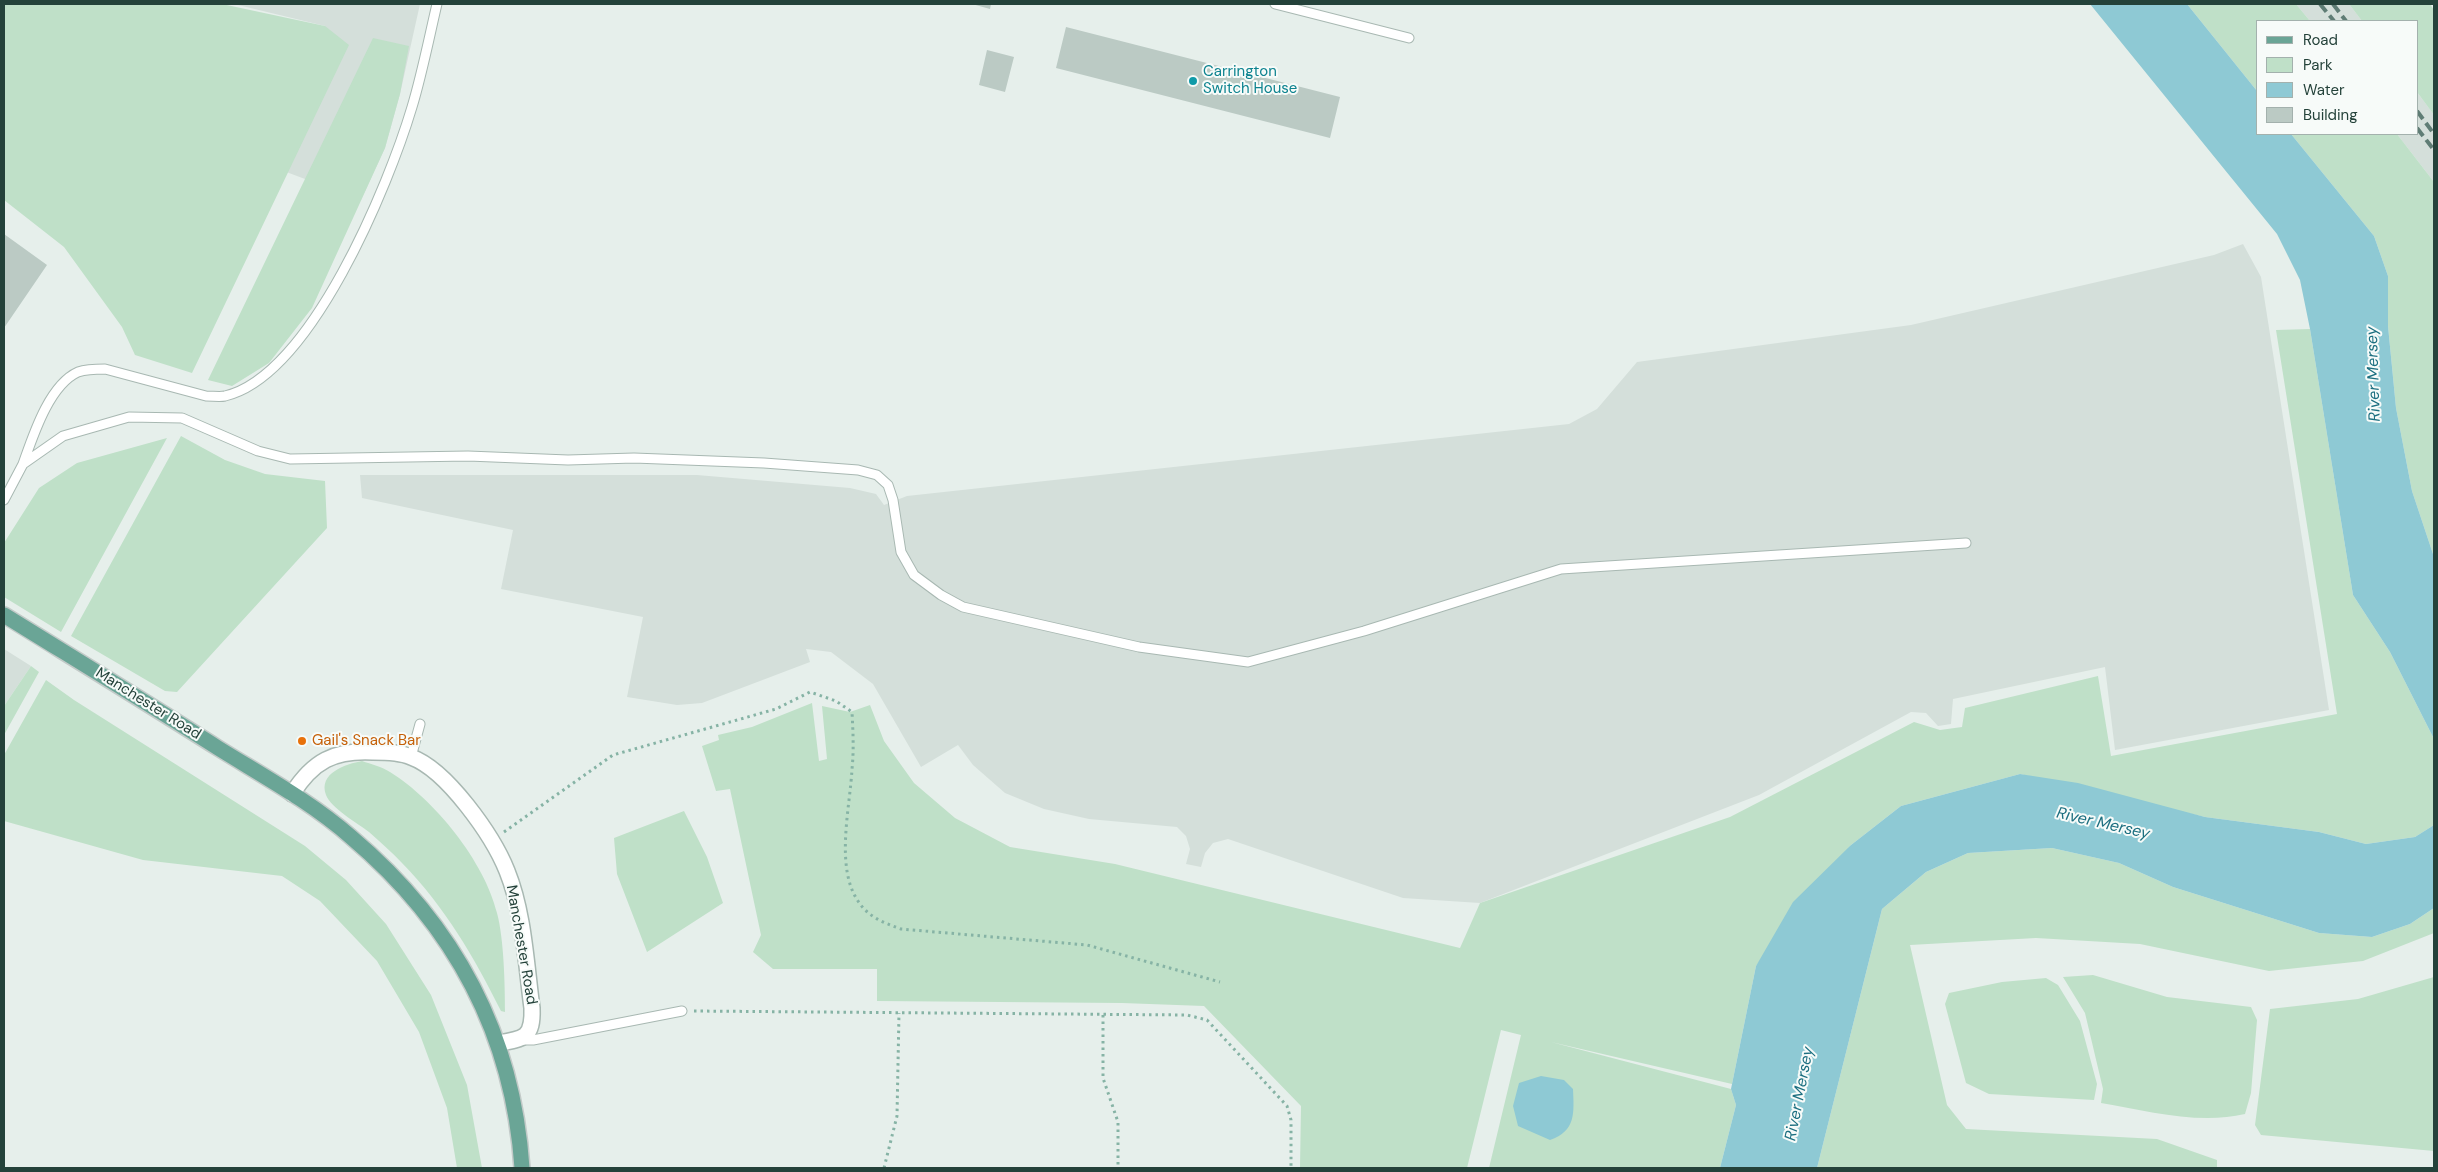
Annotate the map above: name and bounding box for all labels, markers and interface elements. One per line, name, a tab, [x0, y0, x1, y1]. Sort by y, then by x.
legend	[2256, 20, 2418, 135]
text: Road	[2303, 30, 2338, 50]
text: Park	[2303, 55, 2333, 75]
place label: Carrington Switch House	[1203, 63, 1297, 98]
marker: Carrington Switch House	[1187, 75, 1199, 87]
text: Water	[2303, 80, 2344, 100]
text: Building	[2303, 105, 2358, 125]
water label: River Mersey	[2363, 326, 2385, 422]
street label: Manchester Road	[92, 664, 204, 744]
place label: Gail's Snack Bar	[312, 732, 421, 750]
marker: Gail's Snack Bar	[296, 735, 308, 747]
water label: River Mersey	[2054, 804, 2152, 844]
street label: Manchester Road	[502, 884, 540, 1006]
water label: River Mersey	[1781, 1045, 1819, 1143]

